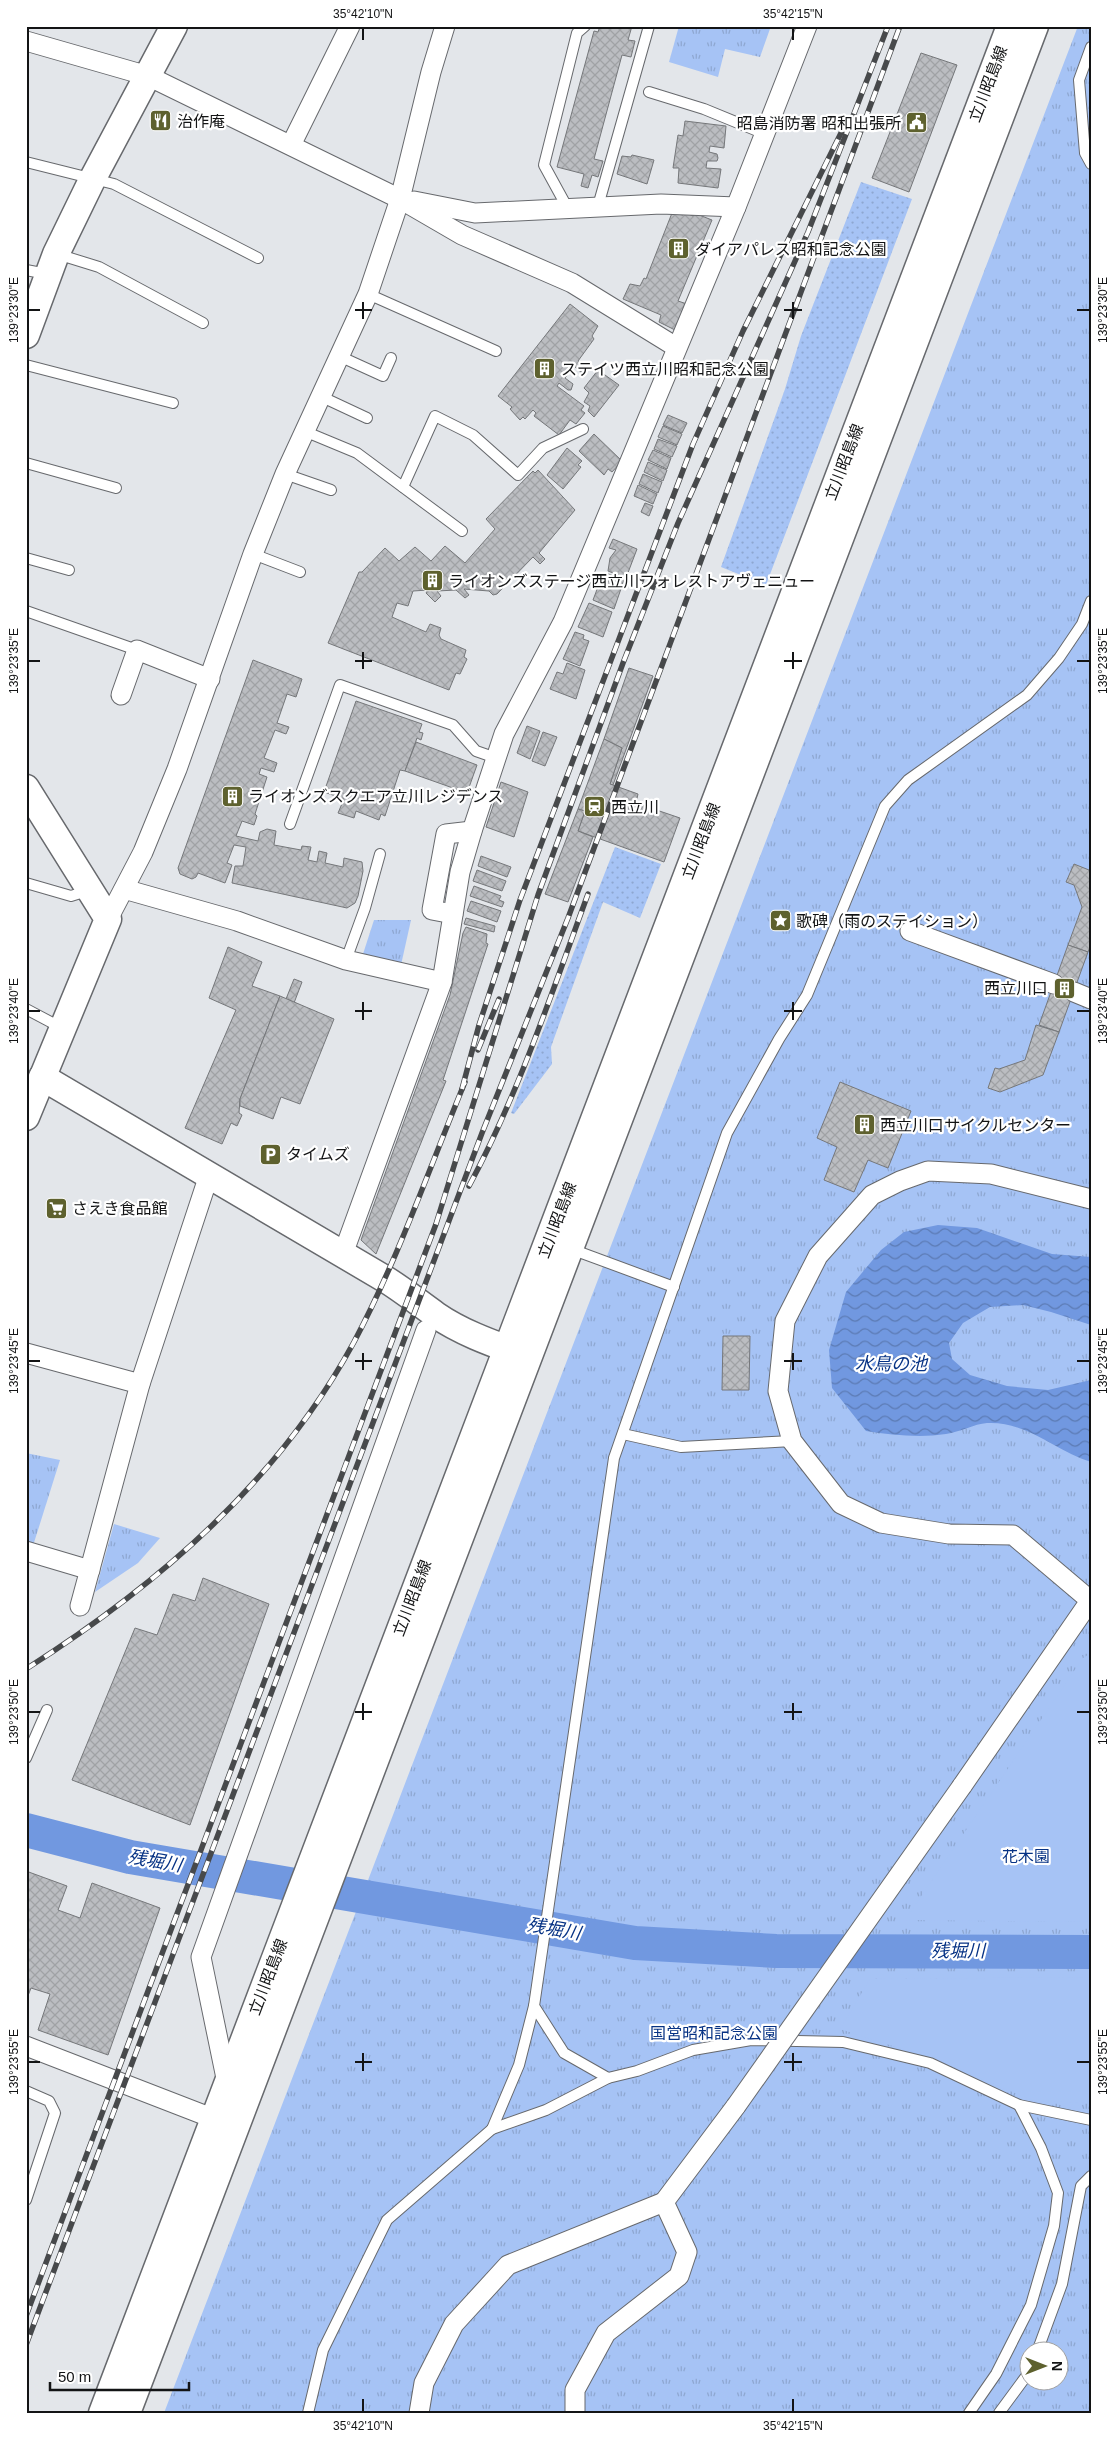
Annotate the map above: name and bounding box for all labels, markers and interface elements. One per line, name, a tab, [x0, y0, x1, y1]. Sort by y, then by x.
text: 35°42'10"N	[333, 7, 393, 21]
text: 35°42'15"N	[763, 7, 823, 21]
street label: 立川昭島線	[966, 44, 1010, 124]
restaurant icon: 治作庵	[149, 109, 173, 133]
public building icon: 昭島消防署 昭和出張所	[905, 111, 929, 135]
place label: 治作庵	[177, 113, 225, 130]
place label: 昭島消防署 昭和出張所	[737, 115, 901, 132]
building icon: ダイアパレス昭和記念公園	[667, 237, 691, 261]
place label: ダイアパレス昭和記念公園	[695, 241, 887, 258]
text: 139°23'30"E	[7, 277, 21, 343]
text: 139°23'30"E	[1096, 277, 1110, 343]
building icon: ステイツ西立川昭和記念公園	[533, 357, 557, 381]
place label: ステイツ西立川昭和記念公園	[561, 361, 769, 378]
street label: 立川昭島線	[822, 422, 866, 502]
building icon: ライオンズステージ西立川フォレストアヴェニュー	[420, 569, 444, 593]
place label: ライオンズステージ西立川フォレストアヴェニュー	[448, 573, 815, 590]
text: 139°23'35"E	[7, 628, 21, 694]
text: 139°23'35"E	[1096, 628, 1110, 694]
building icon: ライオンズスクエア立川レジデンス	[220, 784, 244, 808]
place label: ライオンズスクエア立川レジデンス	[248, 788, 503, 805]
station icon: 西立川	[583, 795, 607, 819]
place label: 西立川	[611, 799, 659, 816]
street label: 立川昭島線	[679, 801, 723, 881]
place icon: 歌碑（雨のステイション）	[768, 909, 792, 933]
place label: 歌碑（雨のステイション）	[796, 913, 988, 930]
building icon: 西立川口	[1052, 976, 1076, 1000]
text: 139°23'40"E	[7, 978, 21, 1044]
text: 139°23'40"E	[1096, 978, 1110, 1044]
place label: 西立川口	[984, 980, 1048, 997]
building icon: 西立川口サイクルセンター	[852, 1113, 876, 1137]
place label: 西立川口サイクルセンター	[880, 1117, 1071, 1134]
parking icon: タイムズ	[258, 1142, 282, 1166]
place label: タイムズ	[286, 1146, 350, 1163]
street label: 立川昭島線	[535, 1180, 579, 1260]
supermarket icon: さえき食品館	[44, 1196, 68, 1220]
place label: さえき食品館	[72, 1200, 168, 1217]
text: 139°23'45"E	[7, 1328, 21, 1394]
text: 139°23'45"E	[1096, 1328, 1110, 1394]
water label: 水鳥の池	[855, 1354, 929, 1374]
street label: 立川昭島線	[390, 1558, 434, 1638]
text: 139°23'50"E	[7, 1679, 21, 1745]
text: 139°23'50"E	[1096, 1679, 1110, 1745]
water label: 残堀川	[127, 1846, 185, 1876]
park label: 花木園	[1002, 1848, 1050, 1865]
water label: 残堀川	[526, 1914, 584, 1944]
street label: 立川昭島線	[246, 1937, 290, 2017]
water label: 残堀川	[931, 1941, 987, 1961]
park label: 国営昭和記念公園	[650, 2025, 778, 2042]
text: 139°23'55"E	[7, 2029, 21, 2095]
text: 139°23'55"E	[1096, 2029, 1110, 2095]
north arrow	[1020, 2342, 1070, 2392]
scale bar	[50, 2359, 189, 2391]
text: N	[1049, 2361, 1065, 2371]
text: 50 m	[58, 2368, 91, 2385]
text: 35°42'10"N	[333, 2419, 393, 2433]
text: 35°42'15"N	[763, 2419, 823, 2433]

